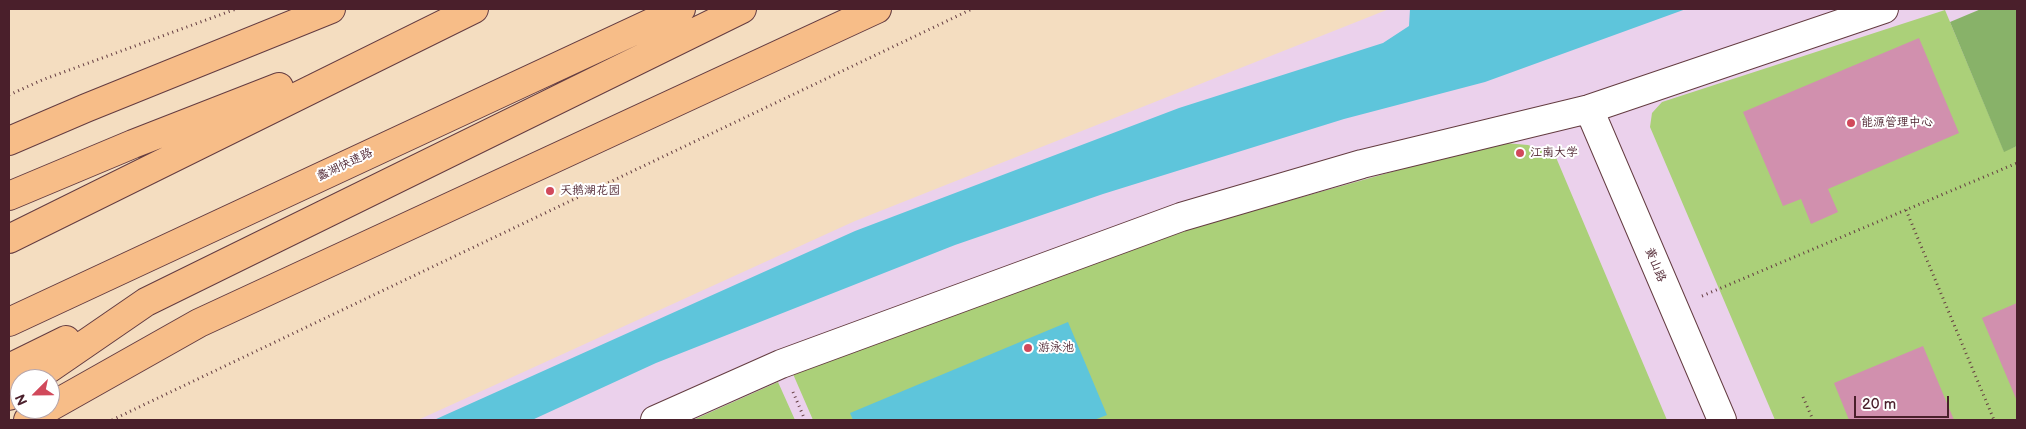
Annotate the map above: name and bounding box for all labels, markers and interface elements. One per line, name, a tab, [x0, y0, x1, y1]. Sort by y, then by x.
place label: 能源管理中心	[1861, 116, 1933, 130]
marker: 能源管理中心	[1845, 117, 1857, 129]
street label: 蠡湖快速路	[315, 146, 375, 184]
place label: 江南大学	[1530, 146, 1578, 160]
marker: 江南大学	[1514, 147, 1526, 159]
place label: 天鹅湖花园	[560, 184, 620, 198]
marker: 天鹅湖花园	[544, 185, 556, 197]
street label: 黄山路	[1641, 246, 1669, 284]
place label: 游泳池	[1038, 341, 1074, 355]
marker: 游泳池	[1022, 342, 1034, 354]
north arrow	[10, 369, 60, 419]
scale bar	[1856, 386, 1951, 418]
text: N	[12, 392, 32, 408]
text: 20 m	[1862, 395, 1896, 414]

